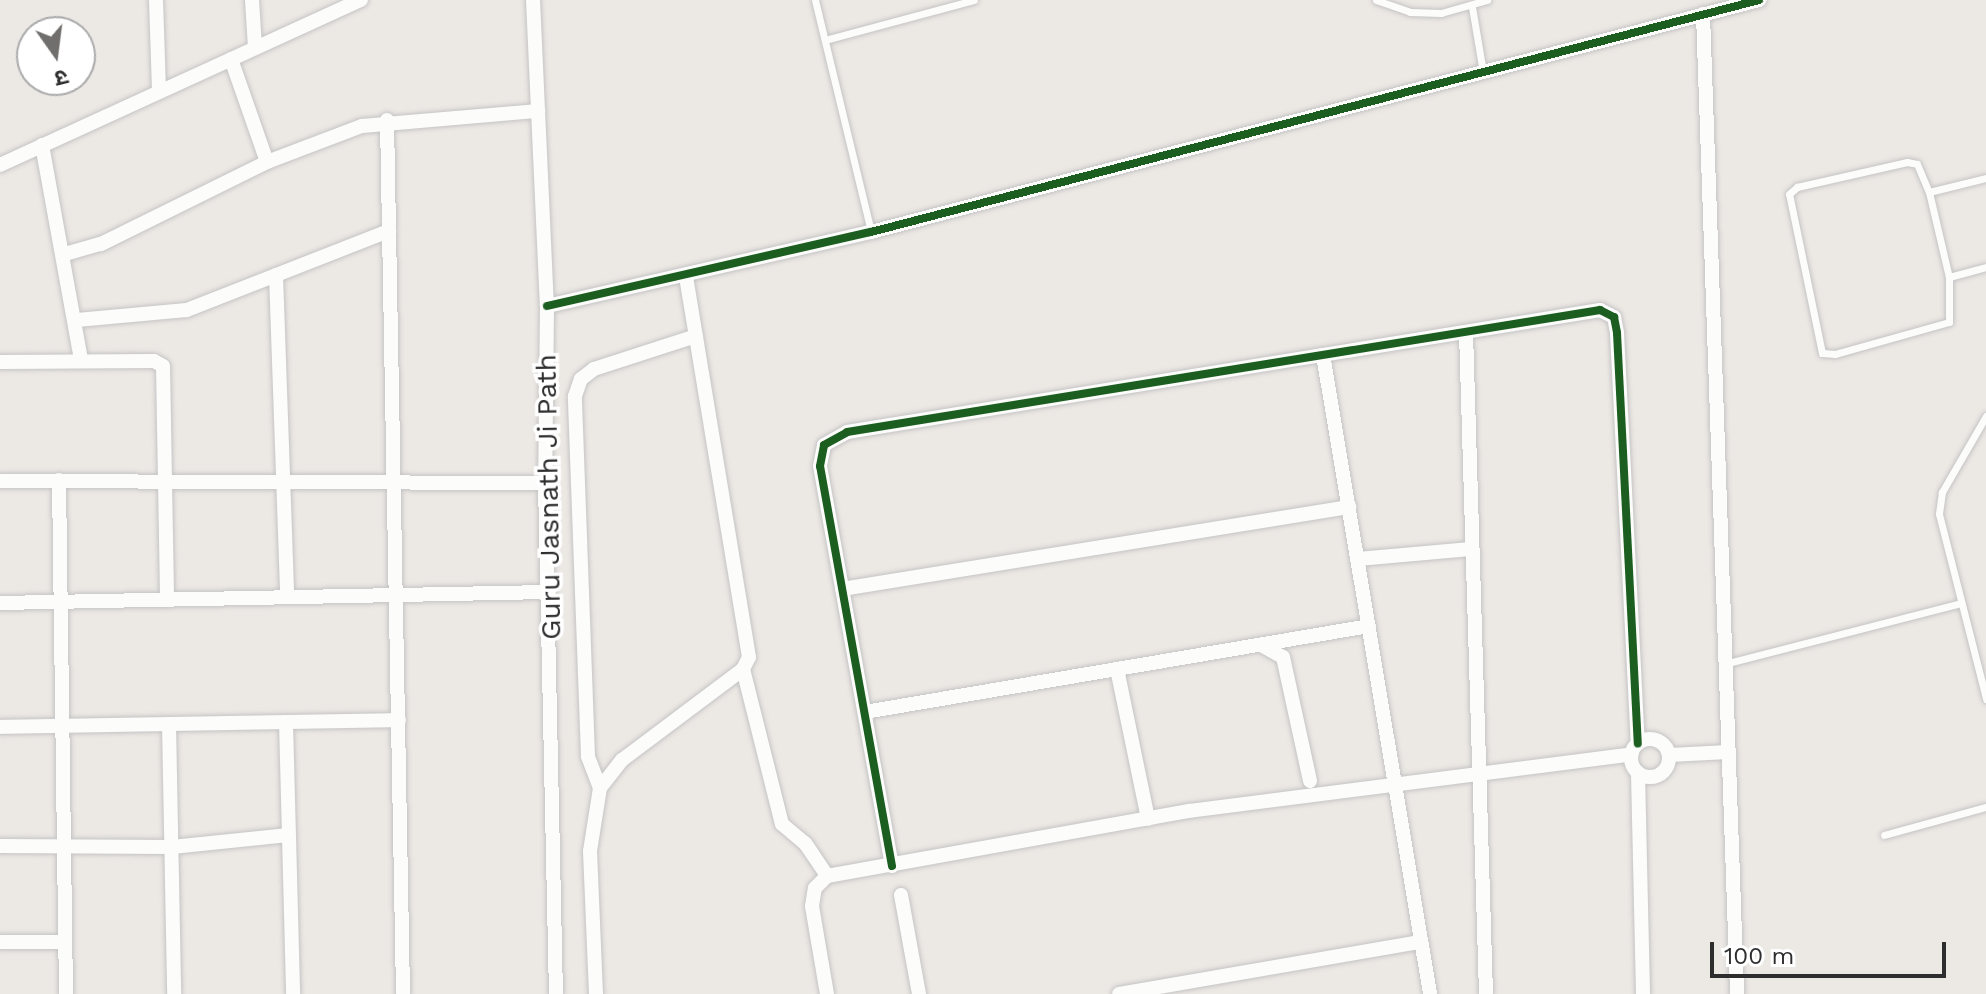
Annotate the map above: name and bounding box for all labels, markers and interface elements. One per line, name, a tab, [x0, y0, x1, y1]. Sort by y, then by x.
north arrow	[16, 16, 96, 96]
text: उ	[52, 64, 71, 92]
street label: Guru Jasnath Ji Path	[530, 353, 568, 641]
scale bar	[1714, 926, 1950, 976]
text: 100 m	[1724, 942, 1794, 970]

